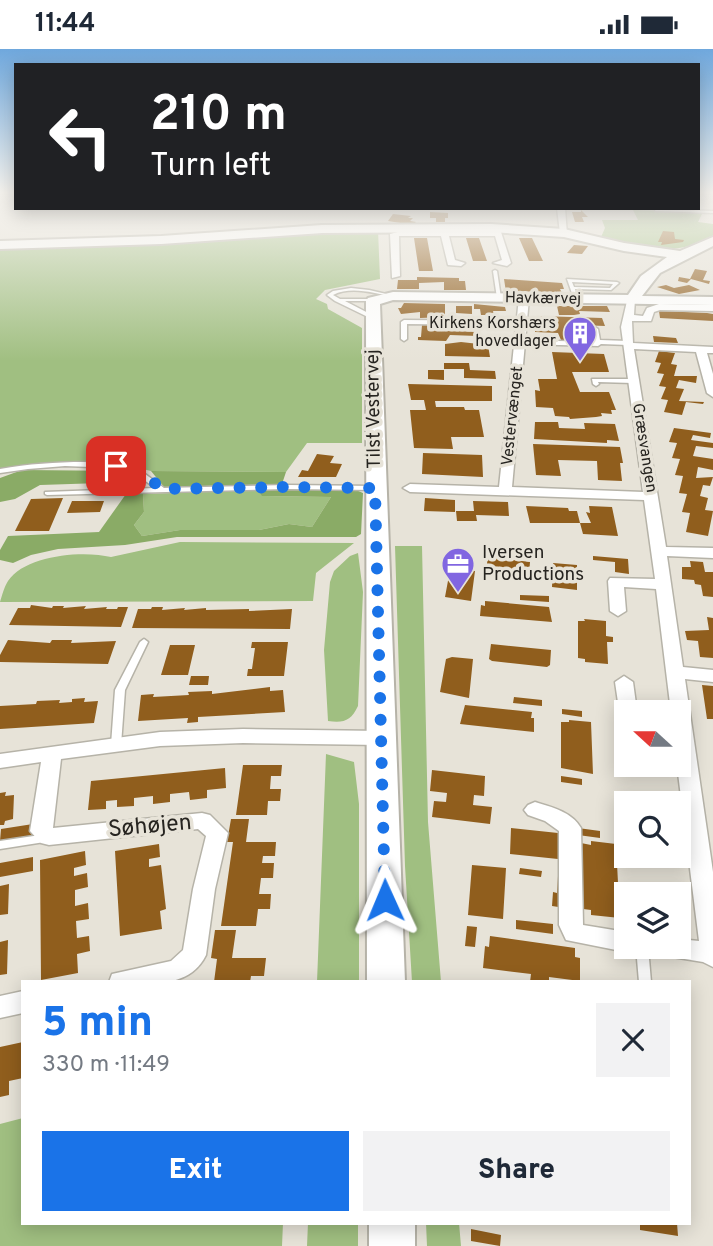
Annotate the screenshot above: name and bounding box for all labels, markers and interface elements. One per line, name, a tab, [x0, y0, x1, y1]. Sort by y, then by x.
text: 11:44	[35, 8, 96, 41]
text: 210 m	[150, 86, 287, 148]
icon: left	[35, 91, 126, 182]
text: Turn left	[150, 147, 271, 187]
street label: Havkærvej	[505, 288, 581, 310]
place label: Kirkens Korshærs hovedlager	[429, 314, 556, 352]
building icon: Kirkens Korshærs hovedlager	[561, 314, 599, 363]
street label: Tilst Vestervej	[361, 349, 387, 469]
street label: Vestervænget	[498, 365, 528, 467]
street label: Græsvangen	[627, 402, 661, 494]
pin	[86, 436, 146, 496]
icon: arrive	[97, 447, 135, 485]
place label: Iversen Productions	[482, 541, 584, 587]
office icon: Iversen Productions	[439, 545, 477, 594]
north arrow	[614, 700, 691, 777]
map controls	[614, 700, 691, 959]
button: search	[614, 791, 691, 868]
street label: Søhøjen	[107, 809, 193, 845]
position arrow	[348, 863, 422, 937]
button: layers	[614, 882, 691, 959]
text: 5 min	[42, 998, 153, 1051]
button: close	[596, 1003, 670, 1077]
text: 330 m · 11:49	[42, 1051, 170, 1080]
button: Exit	[42, 1131, 349, 1211]
button: Share	[363, 1131, 670, 1211]

